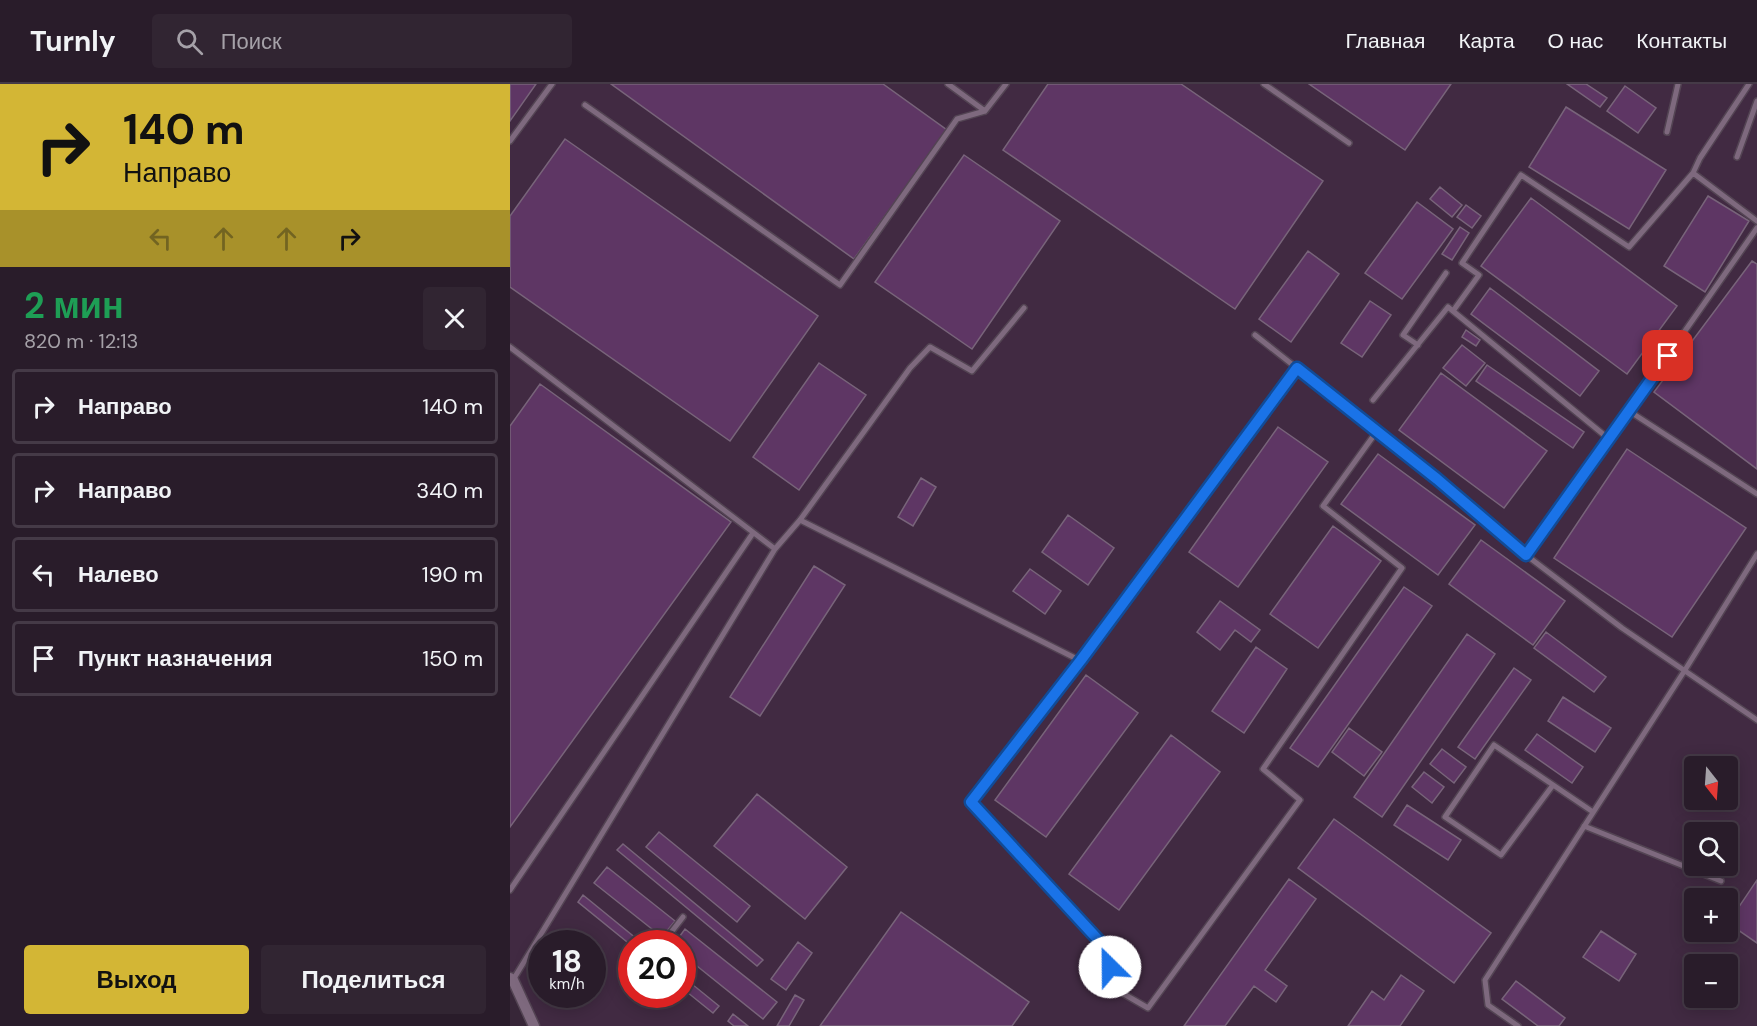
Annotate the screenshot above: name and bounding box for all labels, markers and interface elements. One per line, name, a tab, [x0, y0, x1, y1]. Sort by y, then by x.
search box	[152, 14, 572, 68]
text: Turnly	[30, 23, 116, 60]
icon: search	[173, 25, 206, 58]
text: Поиск	[221, 27, 282, 56]
text: Главная	[1345, 27, 1425, 55]
text: Карта	[1458, 27, 1515, 55]
text: О нас	[1548, 27, 1603, 55]
text: Контакты	[1636, 27, 1727, 55]
text: 140 m	[123, 102, 245, 157]
icon: right	[24, 108, 102, 186]
text: Направо	[123, 155, 231, 190]
icon: left	[144, 222, 177, 255]
icon: ahead	[207, 222, 240, 255]
icon: ahead	[270, 222, 303, 255]
icon: right	[333, 222, 366, 255]
text: 2 мин	[24, 282, 124, 329]
button: close	[423, 287, 486, 350]
text: 820 m · 12:13	[24, 328, 138, 354]
pin	[1642, 330, 1693, 381]
icon: arrive	[1651, 339, 1684, 372]
icon: right	[27, 390, 60, 423]
text: Направо	[78, 392, 172, 421]
text: 140 m	[422, 392, 483, 421]
icon: right	[27, 474, 60, 507]
text: Направо	[78, 476, 172, 505]
text: 340 m	[416, 476, 483, 505]
icon: left	[27, 558, 60, 591]
text: Налево	[78, 560, 159, 589]
text: 190 m	[422, 560, 483, 589]
icon: arrive	[27, 642, 60, 675]
text: Пункт назначения	[78, 644, 273, 673]
text: 150 m	[422, 644, 483, 673]
north arrow	[1684, 756, 1738, 810]
map controls	[1684, 756, 1738, 1008]
button: search	[1684, 822, 1738, 876]
button: +	[1684, 888, 1738, 942]
speed limit sign: 20	[618, 930, 696, 1008]
position arrow	[1078, 935, 1142, 999]
text: 18	[552, 942, 582, 981]
button: Выход	[24, 945, 249, 1014]
button: Поделиться	[261, 945, 486, 1014]
button: −	[1684, 954, 1738, 1008]
text: km/h	[549, 974, 585, 994]

